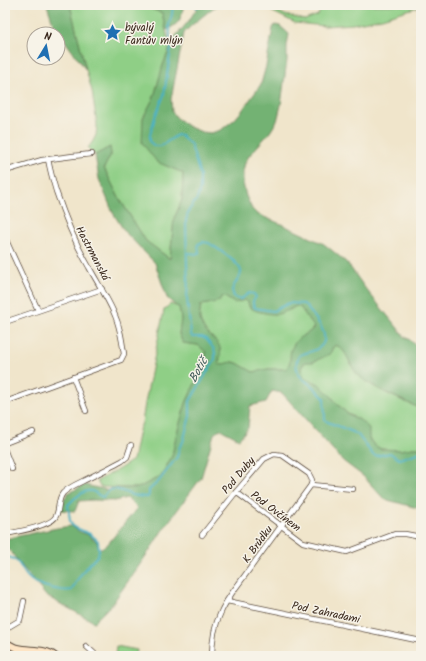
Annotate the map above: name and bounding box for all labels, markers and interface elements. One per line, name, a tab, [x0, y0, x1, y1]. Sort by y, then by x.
place label: bývalý Fantův mlýn	[125, 19, 183, 50]
place icon: bývalý Fantův mlýn	[102, 23, 122, 43]
north arrow	[26, 26, 66, 66]
text: N	[43, 28, 53, 47]
street label: Hastrmanská	[70, 223, 115, 286]
water label: Botič	[184, 351, 215, 386]
street label: Pod Duby	[218, 452, 260, 498]
street label: Pod Ovčínem	[246, 487, 305, 537]
street label: K Brůdku	[238, 521, 278, 567]
street label: Pod Zahradami	[290, 597, 362, 629]

